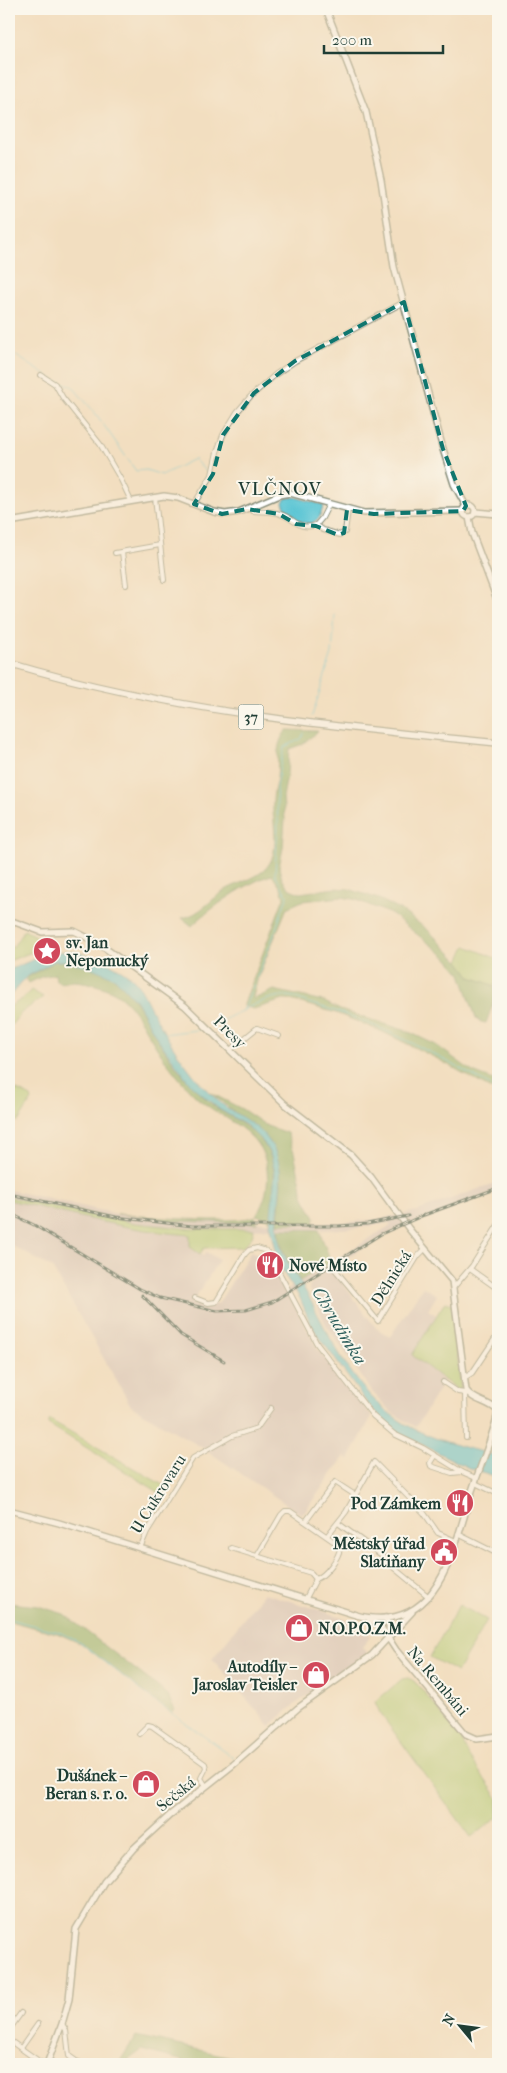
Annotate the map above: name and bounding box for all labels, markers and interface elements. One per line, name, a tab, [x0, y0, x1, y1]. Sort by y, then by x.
scale bar	[324, 22, 443, 54]
text: 200 m	[332, 31, 372, 49]
district label: VLČNOV	[237, 477, 322, 500]
road number: 37	[238, 704, 264, 730]
place label: sv. Jan Nepomucký	[66, 933, 150, 971]
place icon: sv. Jan Nepomucký	[32, 936, 62, 966]
street label: Presy	[210, 1012, 251, 1053]
street label: Dělnická	[367, 1247, 416, 1309]
restaurant icon: Nové Místo	[255, 1250, 285, 1280]
place label: Nové Místo	[289, 1256, 367, 1275]
water label: Chrudimka	[308, 1283, 370, 1369]
street label: U Cukrovaru	[126, 1451, 190, 1537]
restaurant icon: Pod Zámkem	[445, 1488, 475, 1518]
place label: Pod Zámkem	[351, 1494, 442, 1513]
place label: Městský úřad Slatiňany	[332, 1534, 426, 1572]
public building icon: Městský úřad Slatiňany	[429, 1537, 459, 1567]
shop icon: N.O.P.O.Z.M.	[284, 1613, 314, 1643]
place label: N.O.P.O.Z.M.	[318, 1619, 406, 1638]
street label: Na Rembáni	[403, 1642, 473, 1720]
place label: Autodíly – Jaroslav Teisler	[191, 1657, 298, 1695]
shop icon: Autodíly – Jaroslav Teisler	[301, 1660, 331, 1690]
place label: Dušánek – Beran s. r. o.	[45, 1766, 128, 1803]
shop icon: Dušánek – Beran s. r. o.	[131, 1769, 161, 1799]
street label: Sečská	[153, 1772, 200, 1815]
north arrow	[434, 2000, 484, 2050]
text: N	[439, 2011, 459, 2029]

